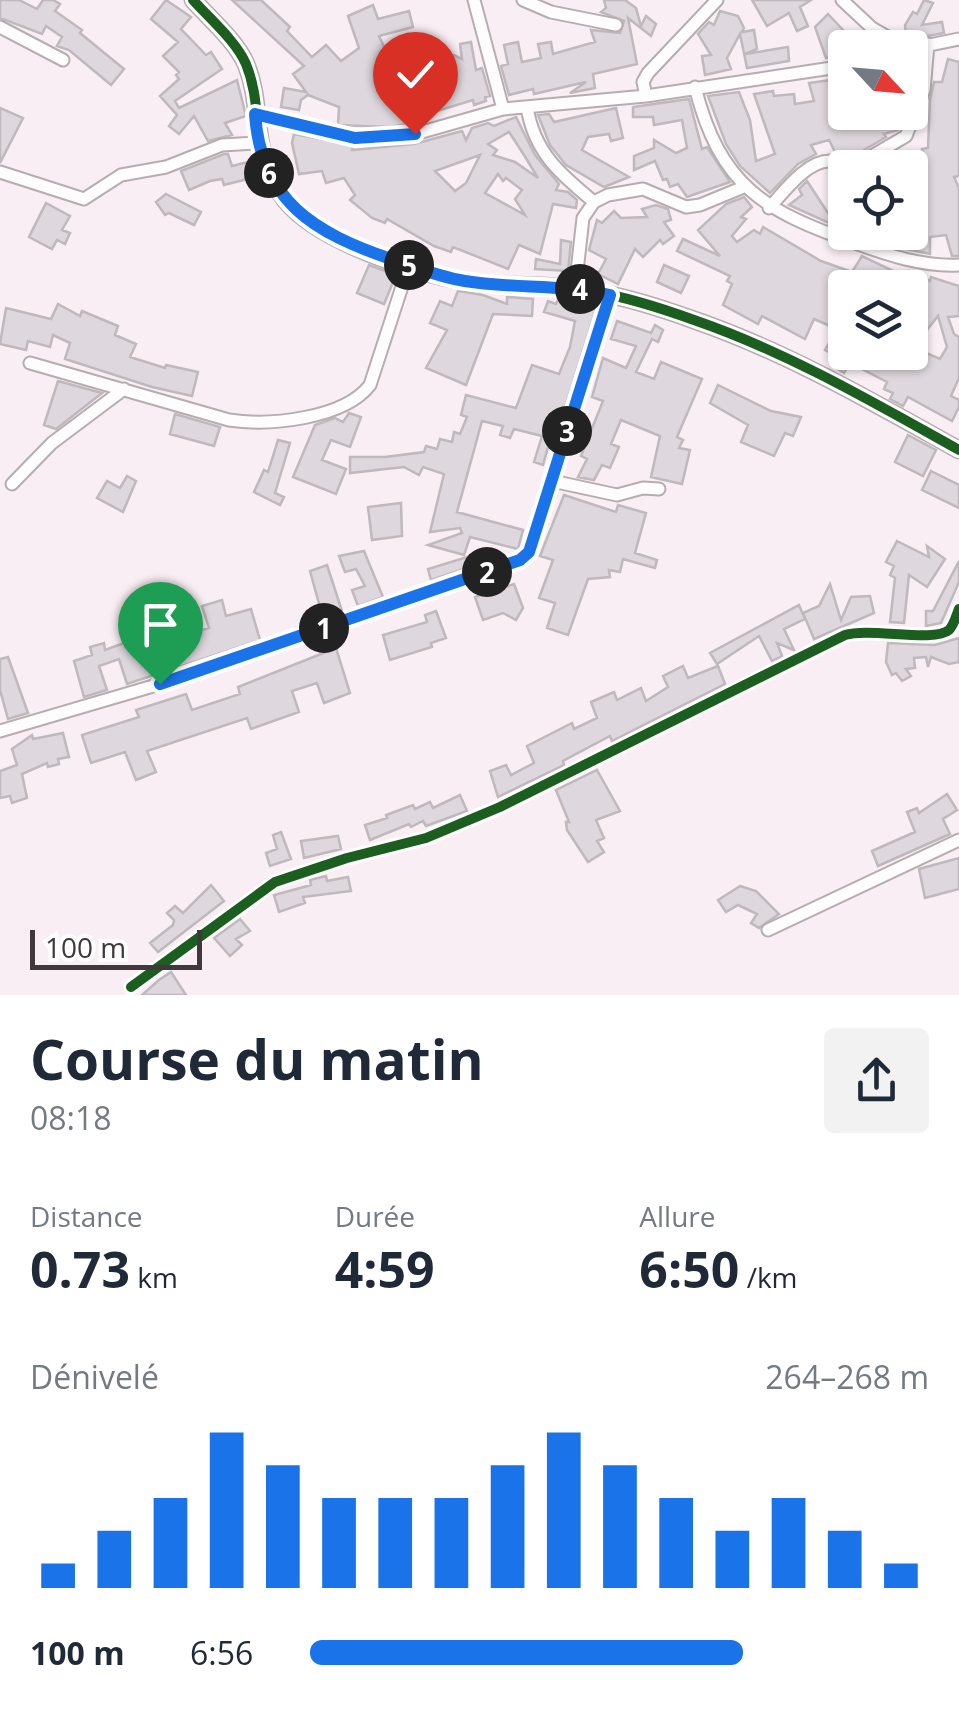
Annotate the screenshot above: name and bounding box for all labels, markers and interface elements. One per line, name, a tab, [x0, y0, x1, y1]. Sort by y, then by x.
north arrow	[828, 30, 928, 130]
map controls	[828, 30, 928, 370]
pin	[373, 32, 458, 135]
icon: check	[388, 47, 443, 102]
pin: 6	[244, 148, 294, 198]
button: locate	[828, 150, 928, 250]
text: 6	[261, 154, 277, 192]
pin: 5	[384, 240, 434, 290]
text: 5	[401, 246, 417, 284]
pin: 4	[555, 264, 605, 314]
text: 4	[572, 270, 588, 308]
button: layers	[828, 270, 928, 370]
pin: 3	[542, 406, 592, 456]
text: 3	[559, 412, 575, 450]
pin: 2	[462, 547, 512, 597]
text: 2	[479, 553, 495, 591]
pin	[118, 582, 203, 685]
icon: arrive	[133, 597, 188, 652]
pin: 1	[299, 603, 349, 653]
text: 1	[316, 609, 332, 647]
scale bar	[30, 925, 202, 970]
text: 100 m	[45, 928, 126, 966]
text: Course du matin	[30, 1021, 484, 1096]
button: share	[824, 1028, 929, 1133]
text: 08:18	[30, 1096, 112, 1139]
text: Distance	[30, 1197, 143, 1235]
text: Durée	[335, 1197, 415, 1235]
text: Allure	[639, 1197, 716, 1235]
text: 0.73	[30, 1235, 130, 1303]
text: 4:59	[335, 1235, 435, 1303]
text: 6:50	[639, 1235, 739, 1303]
text: km	[130, 1258, 178, 1296]
text: /km	[739, 1258, 798, 1296]
text: Dénivelé	[30, 1355, 159, 1398]
text: 264–268 m	[765, 1355, 929, 1398]
text: 100 m	[30, 1631, 125, 1674]
text: 6:56	[190, 1631, 253, 1674]

